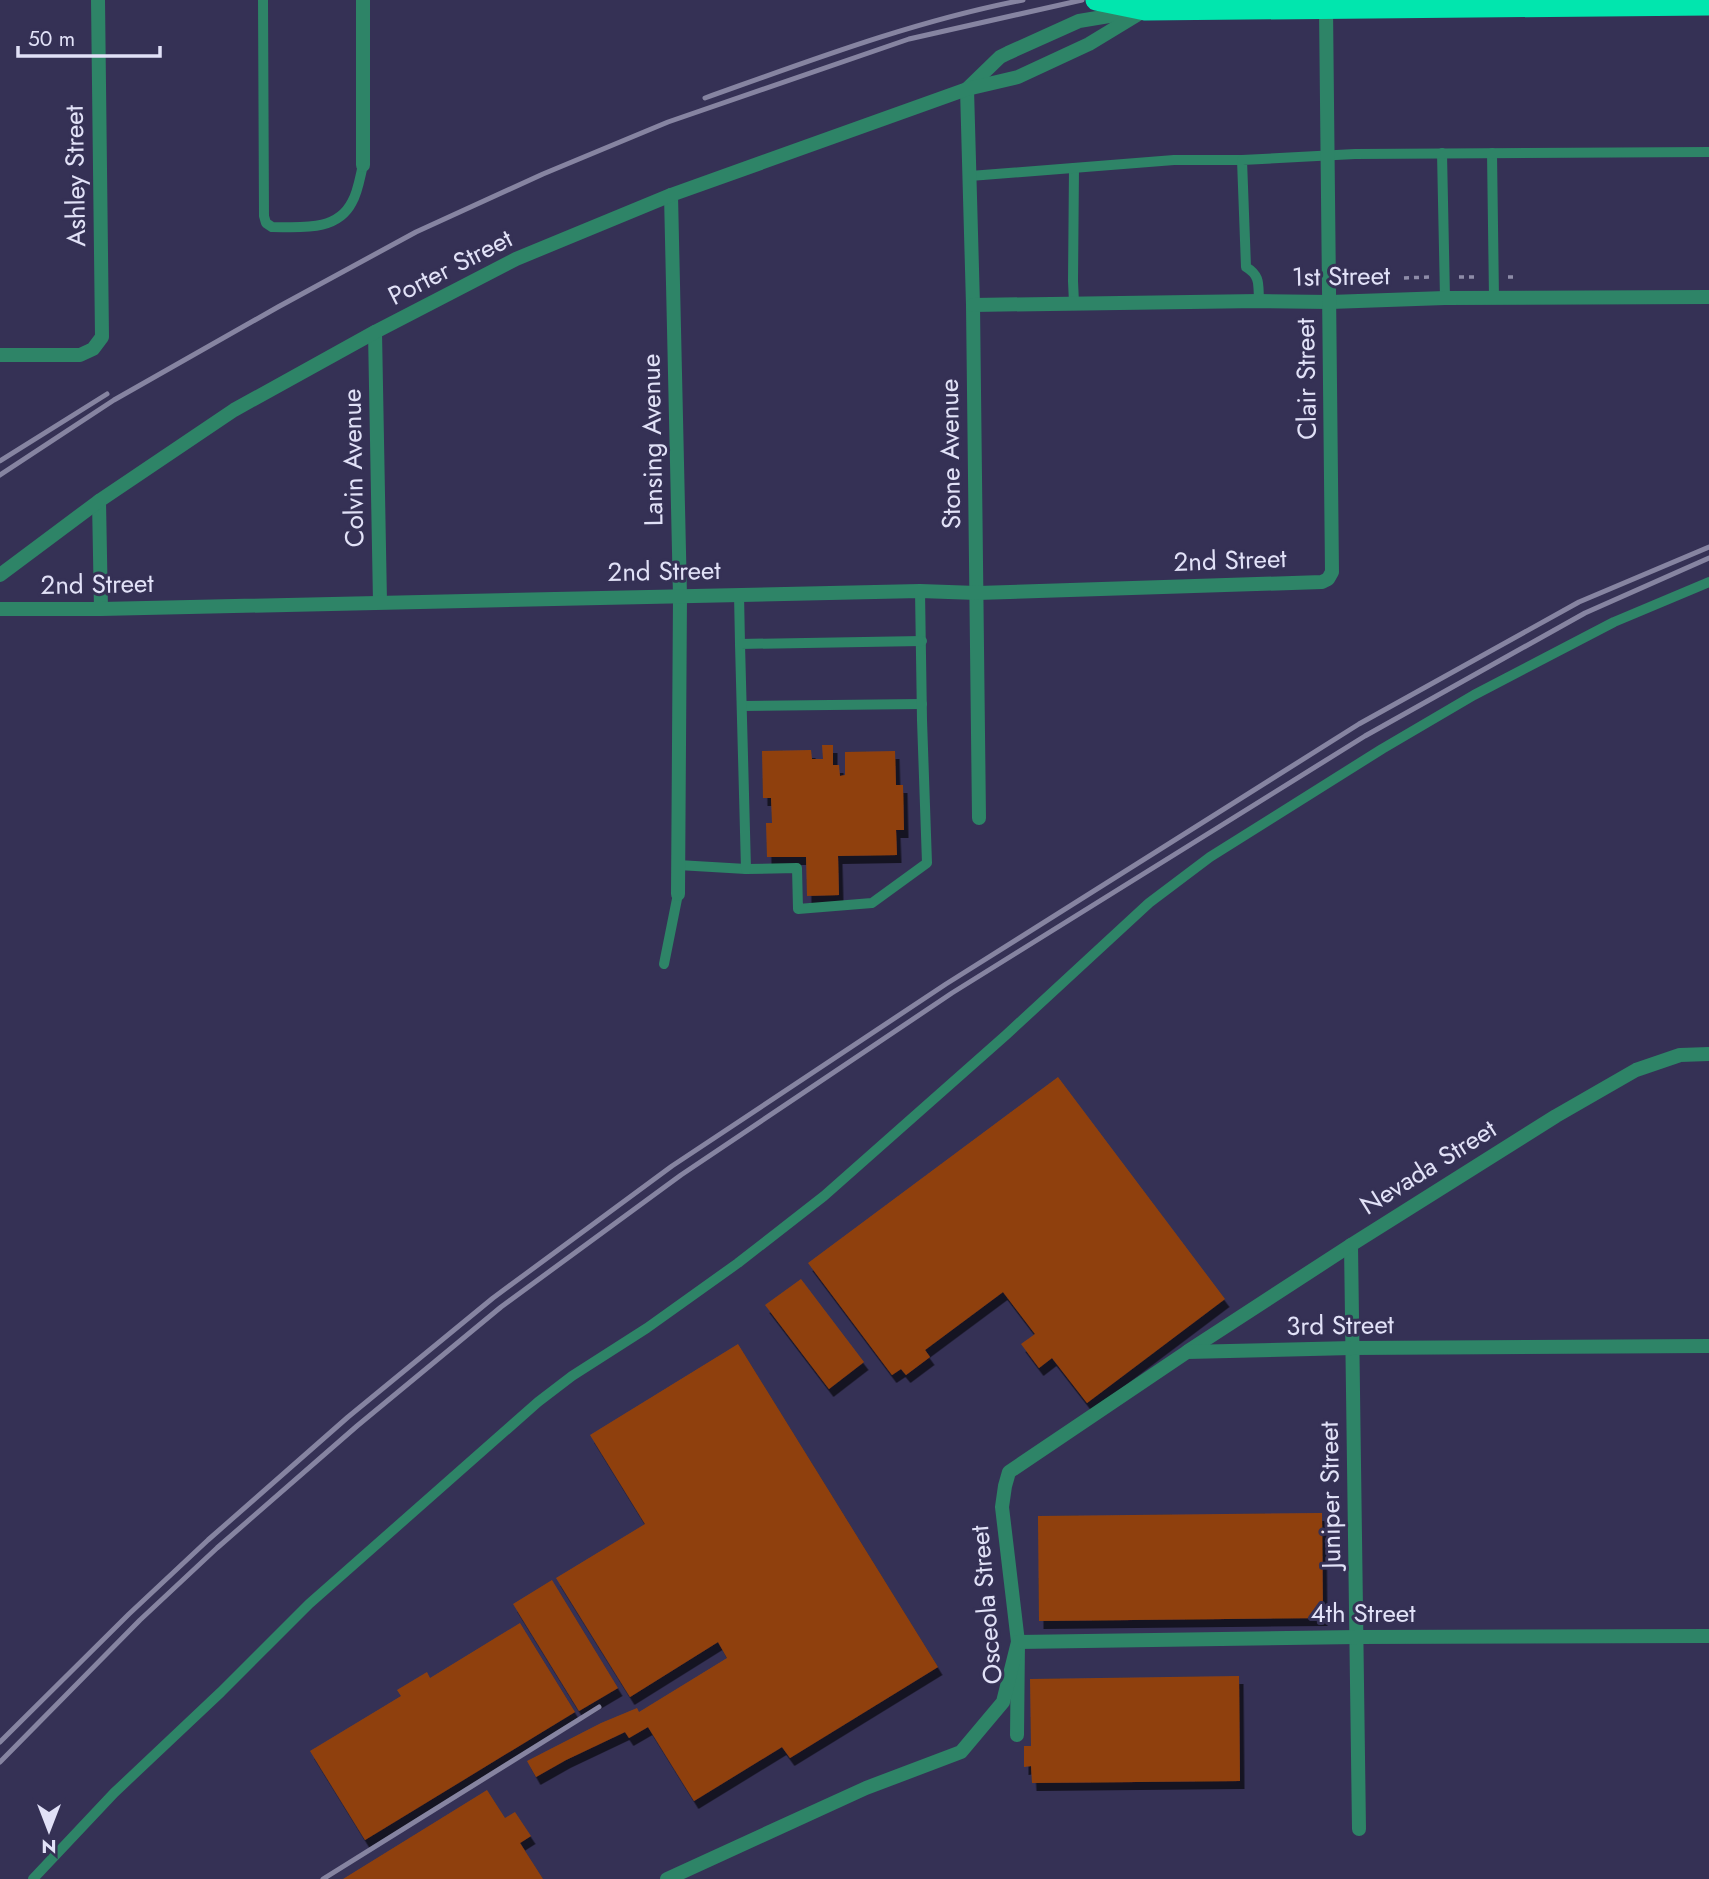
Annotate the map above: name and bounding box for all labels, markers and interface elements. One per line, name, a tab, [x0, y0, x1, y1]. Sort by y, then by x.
scale bar	[18, 14, 159, 58]
text: 50 m	[28, 24, 75, 54]
street label: Ashley Street	[55, 104, 95, 247]
street label: Porter Street	[381, 219, 519, 315]
street label: 1st Street	[1292, 256, 1391, 296]
street label: Clair Street	[1286, 317, 1326, 440]
street label: Lansing Avenue	[631, 354, 673, 526]
street label: Stone Avenue	[930, 378, 970, 530]
street label: Colvin Avenue	[333, 388, 373, 548]
street label: 2nd Street	[1173, 539, 1288, 581]
street label: 2nd Street	[607, 551, 722, 591]
street label: 2nd Street	[40, 564, 155, 604]
street label: Nevada Street	[1353, 1110, 1504, 1224]
street label: 3rd Street	[1286, 1305, 1395, 1345]
street label: Juniper Street	[1310, 1420, 1350, 1572]
street label: Osceola Street	[960, 1523, 1012, 1686]
street label: 4th Street	[1311, 1594, 1416, 1632]
north arrow	[14, 1795, 84, 1865]
text: N	[41, 1833, 57, 1860]

